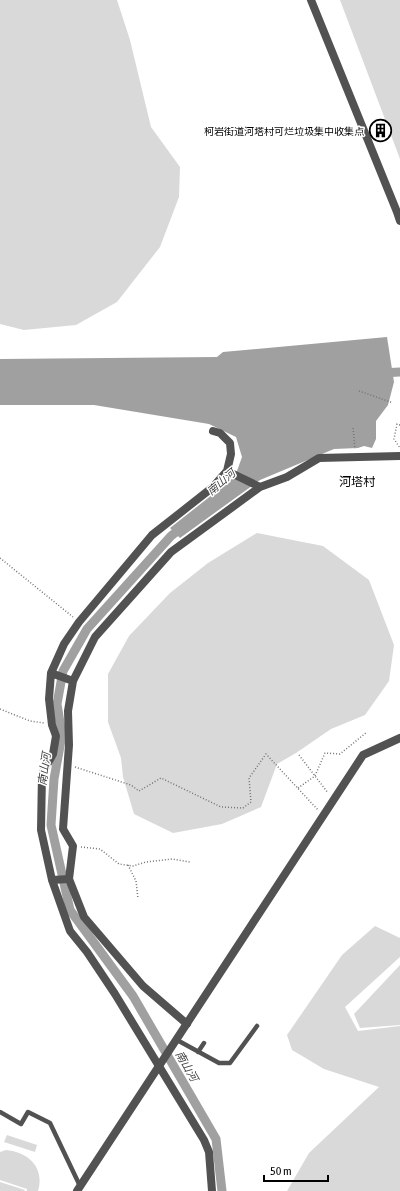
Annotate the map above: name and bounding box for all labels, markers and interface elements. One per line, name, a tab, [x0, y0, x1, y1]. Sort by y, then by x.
building icon: 柯岩街道河塔村可烂垃圾集中收集点	[367, 118, 393, 144]
place label: 柯岩街道河塔村可烂垃圾集中收集点	[204, 126, 364, 137]
water label: 南山河	[205, 466, 239, 497]
district label: 河塔村	[339, 475, 376, 489]
water label: 南山河	[36, 750, 53, 786]
water label: 南山河	[174, 1049, 201, 1085]
scale bar	[264, 1157, 328, 1183]
text: 50 m	[270, 1164, 292, 1178]

